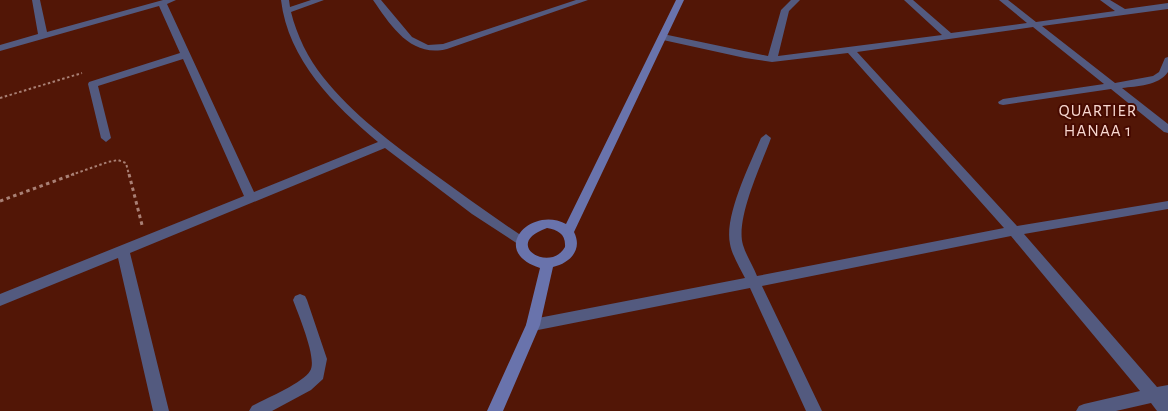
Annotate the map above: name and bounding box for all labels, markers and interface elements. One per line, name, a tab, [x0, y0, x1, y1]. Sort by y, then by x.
district label: QUARTIER HANAA 1	[1059, 102, 1137, 139]

